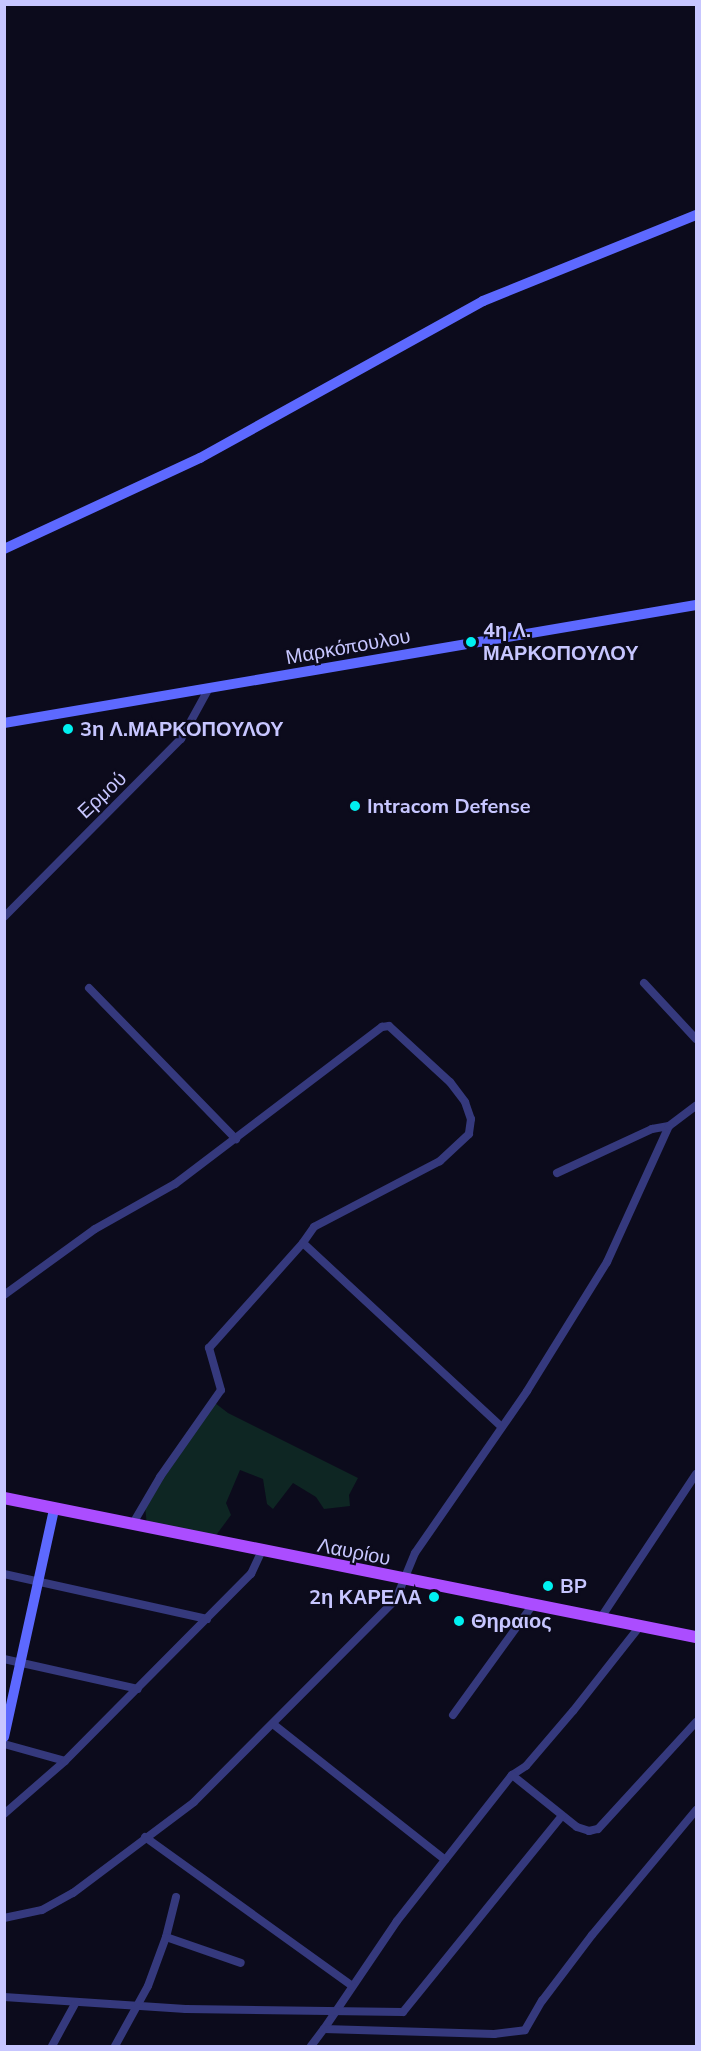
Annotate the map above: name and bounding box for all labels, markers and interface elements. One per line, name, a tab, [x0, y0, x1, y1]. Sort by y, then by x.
place label: 4η Λ. ΜΑΡΚΟΠΟΥΛΟΥ	[483, 618, 639, 665]
street label: Μαρκόπουλου	[284, 624, 412, 670]
marker: 4η Λ. ΜΑΡΚΟΠΟΥΛΟΥ	[464, 635, 478, 649]
place label: 3η Λ.ΜΑΡΚΟΠΟΥΛΟΥ	[80, 717, 284, 741]
marker: 3η Λ.ΜΑΡΚΟΠΟΥΛΟΥ	[61, 722, 75, 736]
street label: Ερμού	[73, 766, 131, 824]
place label: Intracom Defense	[367, 794, 531, 818]
marker: Intracom Defense	[348, 799, 362, 813]
street label: Λαυρίου	[316, 1533, 392, 1571]
place label: BP	[560, 1574, 587, 1598]
marker: BP	[541, 1579, 555, 1593]
place label: 2η ΚΑΡΕΛΑ	[309, 1585, 422, 1609]
marker: 2η ΚΑΡΕΛΑ	[427, 1590, 441, 1604]
place label: Θηραιος	[471, 1609, 552, 1633]
marker: Θηραιος	[452, 1614, 466, 1628]

